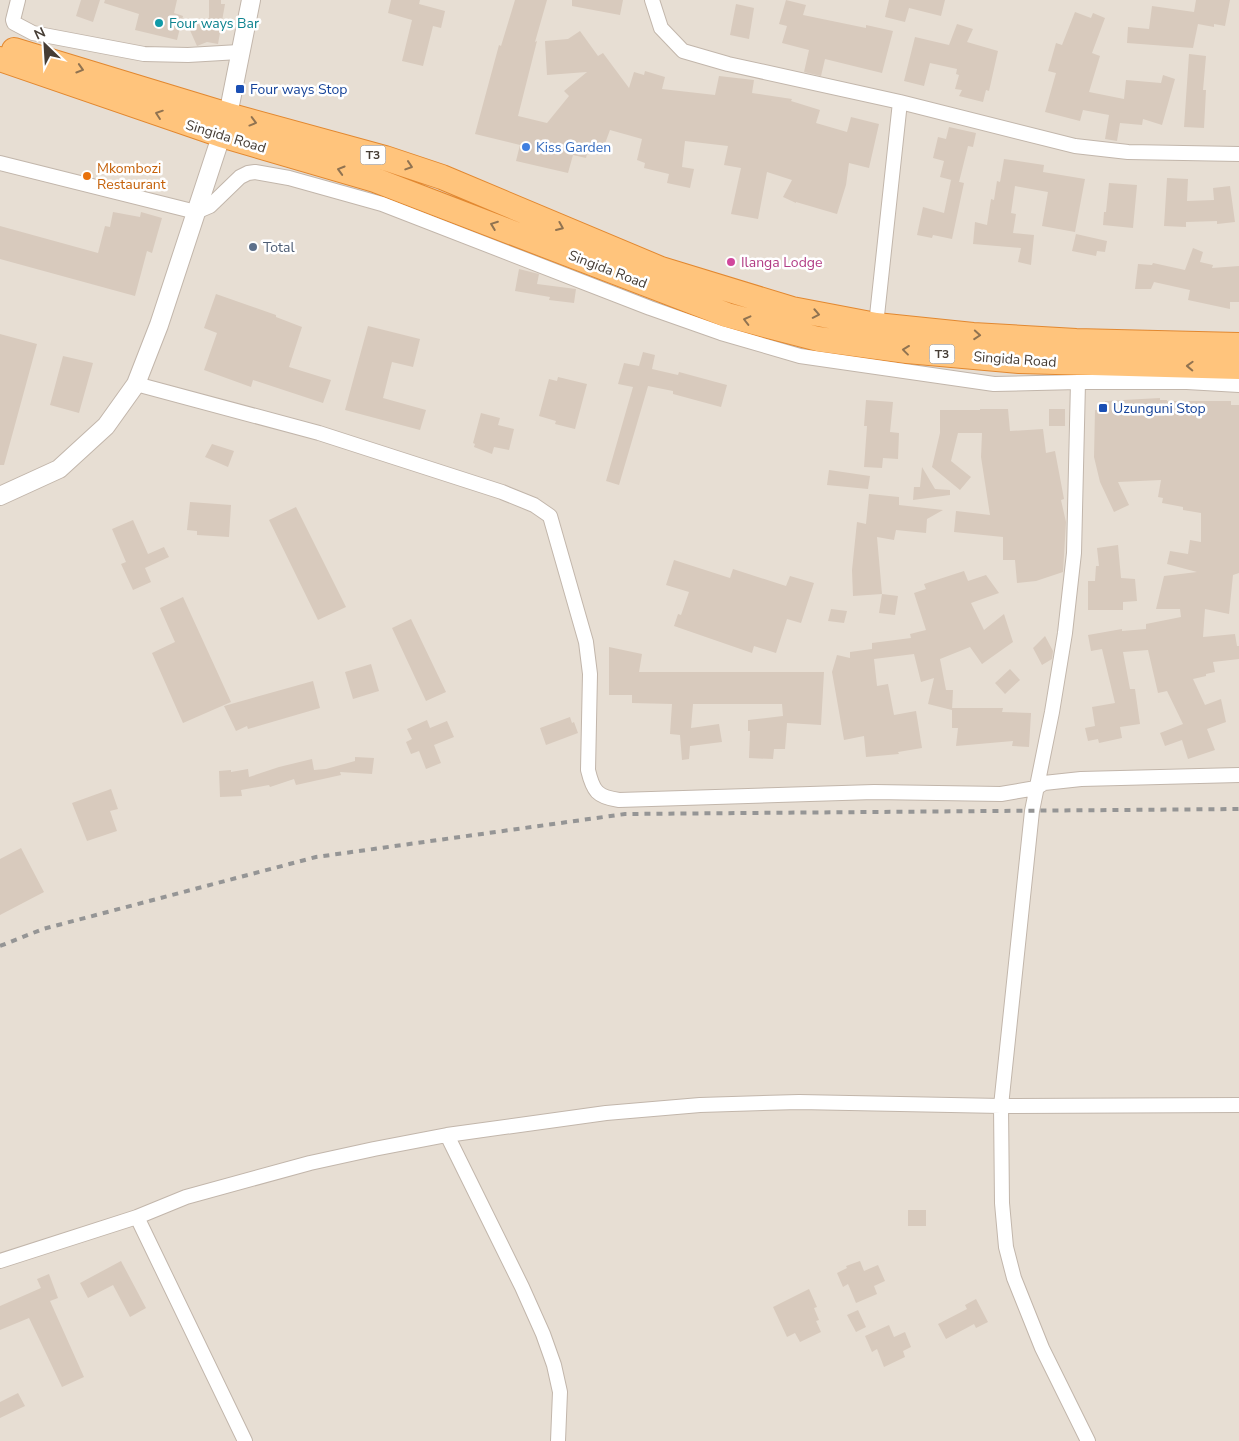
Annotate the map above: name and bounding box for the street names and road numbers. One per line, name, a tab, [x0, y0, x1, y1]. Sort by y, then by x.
street label: Singida Road	[183, 115, 268, 158]
road number: T3	[360, 146, 386, 164]
street label: Singida Road	[566, 246, 650, 293]
road number: T3	[930, 344, 954, 364]
street label: Singida Road	[973, 347, 1057, 372]

